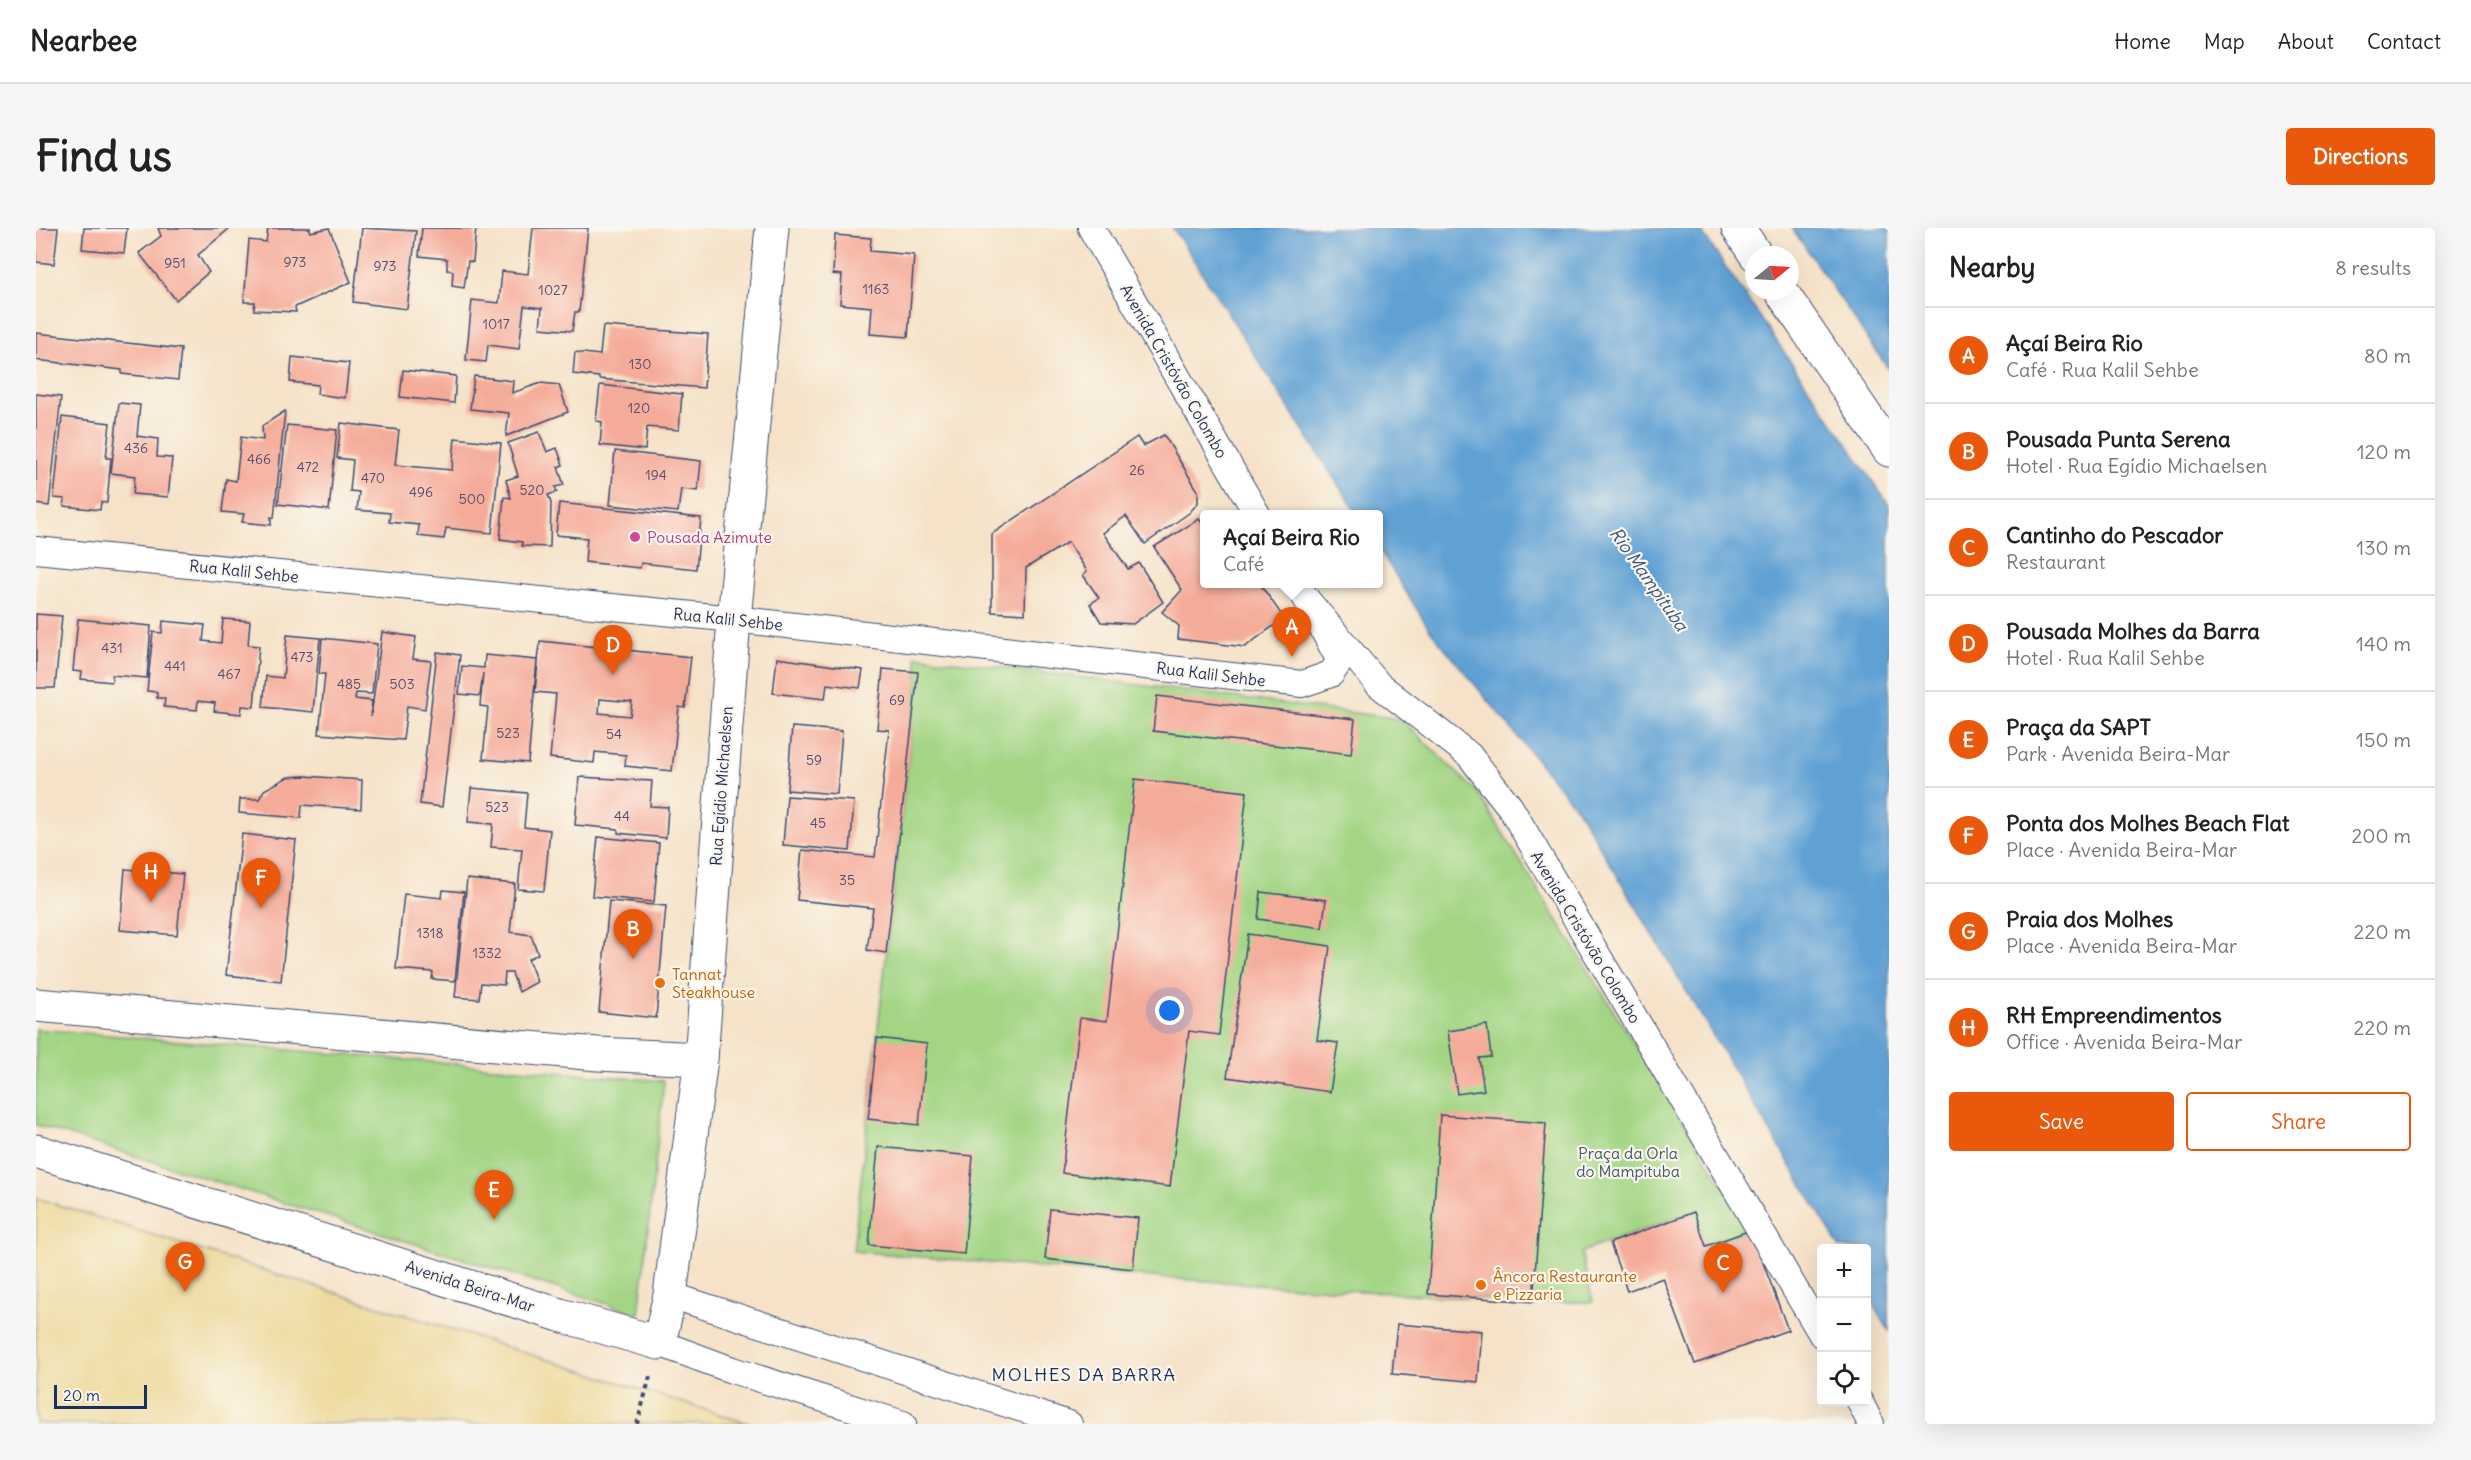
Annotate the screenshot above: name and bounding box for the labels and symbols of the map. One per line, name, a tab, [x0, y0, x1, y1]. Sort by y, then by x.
north arrow	[1745, 246, 1799, 300]
house number: 973	[284, 253, 306, 271]
house number: 951	[164, 254, 186, 272]
house number: 973	[374, 257, 396, 275]
house number: 1163	[862, 280, 890, 298]
house number: 1027	[538, 281, 568, 299]
street label: Avenida Cristóvão Colombo	[1116, 281, 1232, 461]
house number: 1017	[482, 315, 510, 333]
house number: 130	[629, 355, 651, 373]
house number: 120	[628, 399, 650, 417]
house number: 436	[124, 439, 148, 457]
house number: 466	[247, 450, 271, 468]
house number: 472	[297, 458, 320, 476]
house number: 26	[1129, 461, 1145, 479]
house number: 194	[645, 466, 667, 484]
house number: 470	[361, 469, 385, 487]
house number: 520	[520, 481, 544, 499]
house number: 496	[409, 483, 433, 501]
house number: 500	[459, 490, 485, 508]
water label: Rio Mampituba	[1605, 523, 1694, 637]
place label: Pousada Azimute	[647, 527, 772, 547]
marker: Pousada Azimute	[628, 530, 642, 544]
street label: Rua Kalil Sehbe	[188, 555, 300, 587]
street label: Rua Kalil Sehbe	[672, 603, 784, 635]
pin: A	[1272, 608, 1312, 657]
pin: D	[594, 626, 632, 675]
house number: 431	[101, 639, 123, 657]
house number: 473	[291, 648, 313, 666]
house number: 441	[164, 657, 186, 675]
street label: Rua Kalil Sehbe	[1155, 657, 1267, 691]
house number: 467	[217, 665, 241, 683]
house number: 485	[337, 675, 361, 693]
house number: 503	[389, 675, 415, 693]
house number: 69	[889, 691, 905, 709]
street label: Rua Egídio Michaelsen	[705, 705, 737, 867]
house number: 523	[496, 724, 520, 742]
house number: 54	[606, 725, 622, 743]
house number: 59	[806, 751, 822, 769]
house number: 523	[485, 798, 509, 816]
house number: 44	[614, 807, 630, 825]
house number: 45	[810, 814, 826, 832]
street label: Avenida Cristóvão Colombo	[1527, 847, 1645, 1027]
pin: H	[132, 852, 170, 902]
pin: F	[242, 858, 280, 908]
house number: 35	[839, 871, 855, 889]
pin: B	[614, 910, 652, 959]
house number: 1318	[417, 924, 443, 942]
house number: 1332	[472, 944, 502, 962]
place label: Tannat Steakhouse	[672, 964, 755, 1002]
marker: Tannat Steakhouse	[653, 976, 667, 990]
your location	[1155, 996, 1184, 1025]
park label: Praça da Orla do Mampituba	[1576, 1143, 1680, 1181]
pin: E	[474, 1170, 514, 1220]
pin: G	[166, 1242, 204, 1292]
pin: C	[1704, 1244, 1742, 1293]
street label: Avenida Beira-Mar	[403, 1256, 538, 1317]
place label: Âncora Restaurante e Pizzaria	[1493, 1266, 1637, 1304]
marker: Âncora Restaurante e Pizzaria	[1474, 1278, 1488, 1292]
district label: MOLHES DA BARRA	[992, 1363, 1176, 1386]
scale bar	[54, 1382, 147, 1410]

